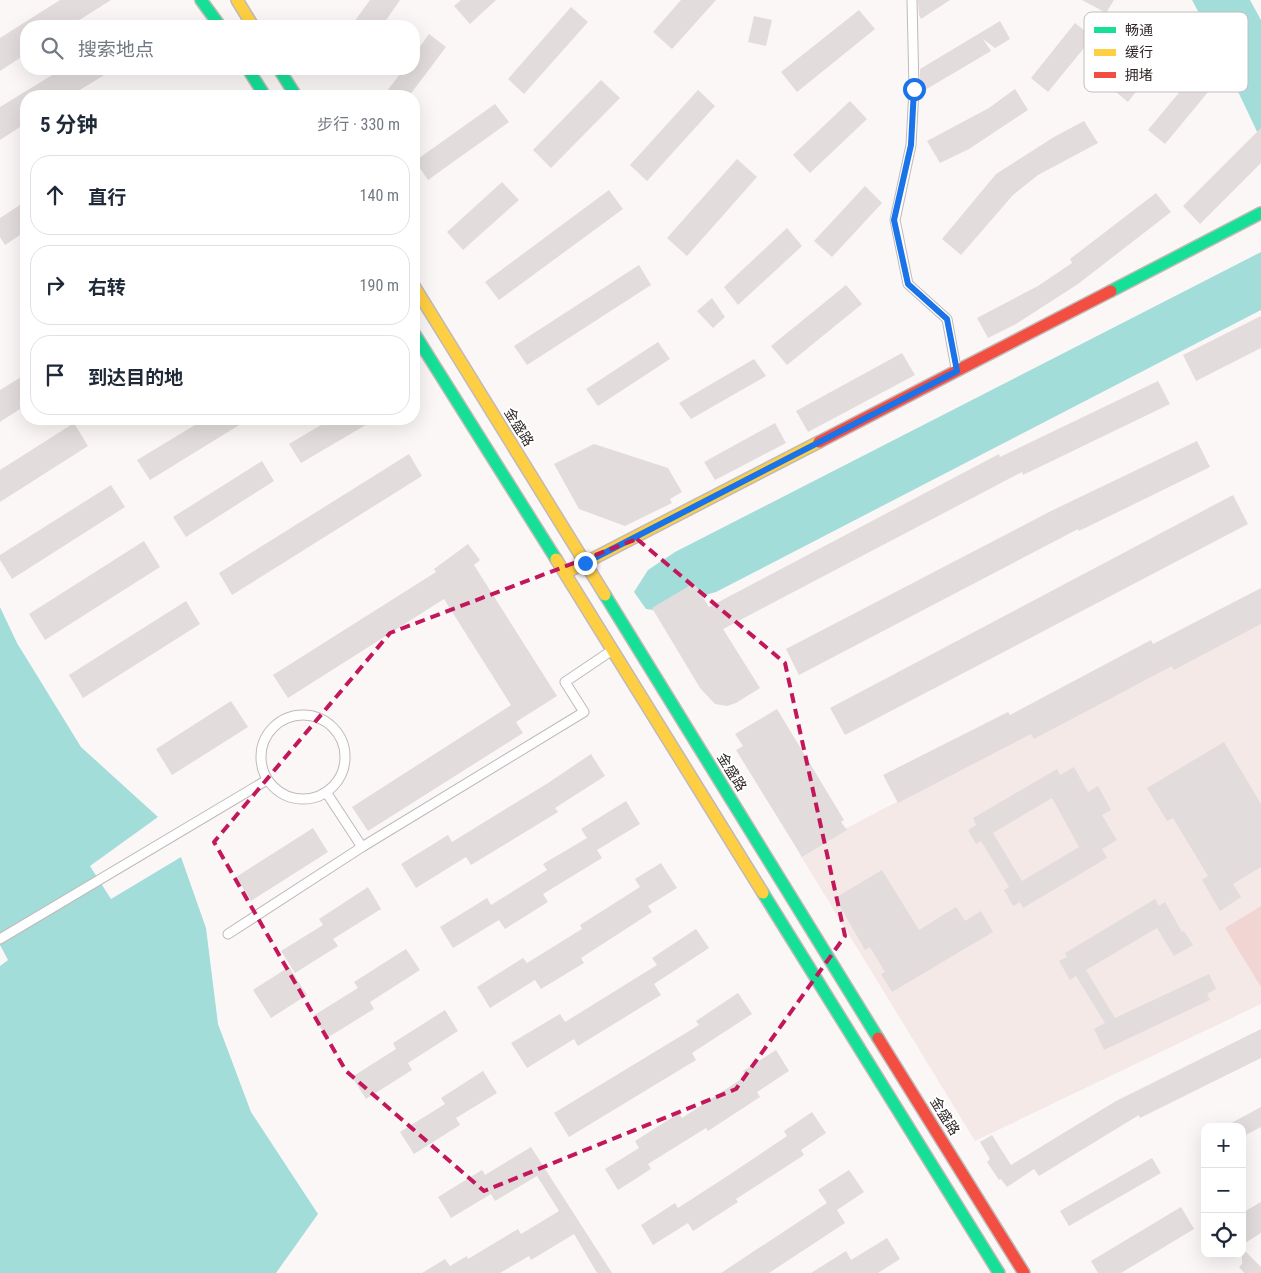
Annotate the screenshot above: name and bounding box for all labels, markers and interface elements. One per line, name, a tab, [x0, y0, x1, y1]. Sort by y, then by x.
legend	[1084, 12, 1248, 92]
search box	[20, 20, 420, 75]
text: 畅通	[1125, 22, 1153, 38]
icon: search	[38, 34, 66, 62]
text: 搜索地点	[78, 38, 154, 61]
text: 缓行	[1125, 44, 1153, 60]
text: 拥堵	[1125, 67, 1153, 83]
route start	[903, 78, 926, 101]
text: 5 分钟	[40, 113, 97, 137]
text: 步行 · 330 m	[317, 115, 400, 134]
icon: ahead	[41, 181, 69, 209]
text: 直行	[88, 186, 126, 209]
text: 140 m	[360, 186, 399, 205]
icon: right	[41, 271, 69, 299]
text: 右转	[88, 276, 126, 299]
text: 190 m	[360, 276, 399, 295]
icon: arrive	[41, 361, 69, 389]
text: 到达目的地	[88, 366, 183, 389]
street label: 金盛路	[501, 405, 537, 449]
route end	[574, 552, 597, 575]
street label: 金盛路	[714, 750, 750, 794]
street label: 金盛路	[927, 1094, 963, 1138]
map controls	[1201, 1123, 1246, 1258]
button: +	[1201, 1123, 1246, 1168]
button: −	[1201, 1168, 1246, 1213]
button: locate	[1201, 1213, 1246, 1258]

